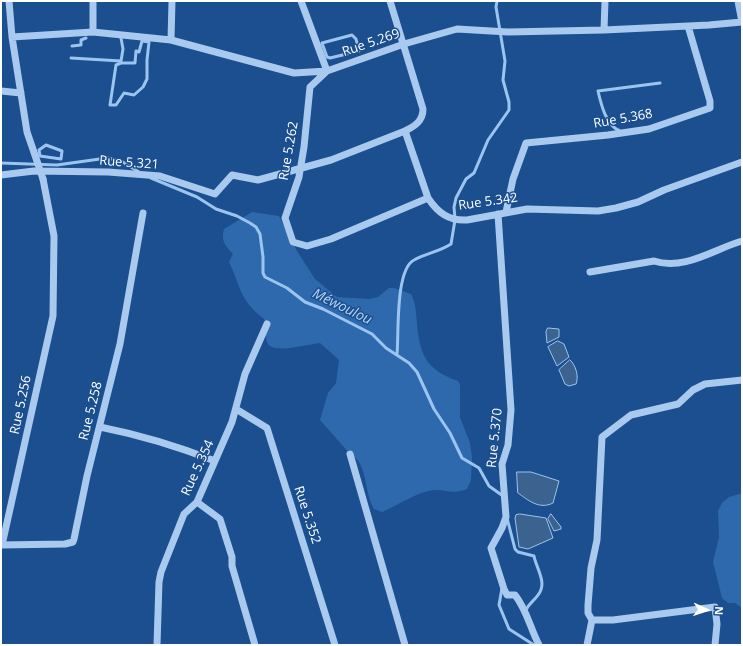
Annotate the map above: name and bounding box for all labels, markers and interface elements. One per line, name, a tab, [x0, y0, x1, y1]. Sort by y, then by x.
street label: Rue 5.269	[340, 26, 402, 60]
street label: Rue 5.368	[592, 106, 654, 132]
street label: Rue 5.262	[276, 120, 302, 182]
street label: Rue 5.321	[99, 153, 159, 173]
street label: Rue 5.342	[457, 190, 519, 214]
water label: Méwoulou	[309, 285, 375, 329]
street label: Rue 5.256	[7, 374, 35, 436]
street label: Rue 5.258	[76, 380, 106, 442]
street label: Rue 5.370	[484, 407, 506, 469]
street label: Rue 5.354	[178, 438, 218, 498]
street label: Rue 5.352	[290, 484, 324, 546]
north arrow	[687, 590, 727, 630]
text: N	[712, 606, 727, 616]

